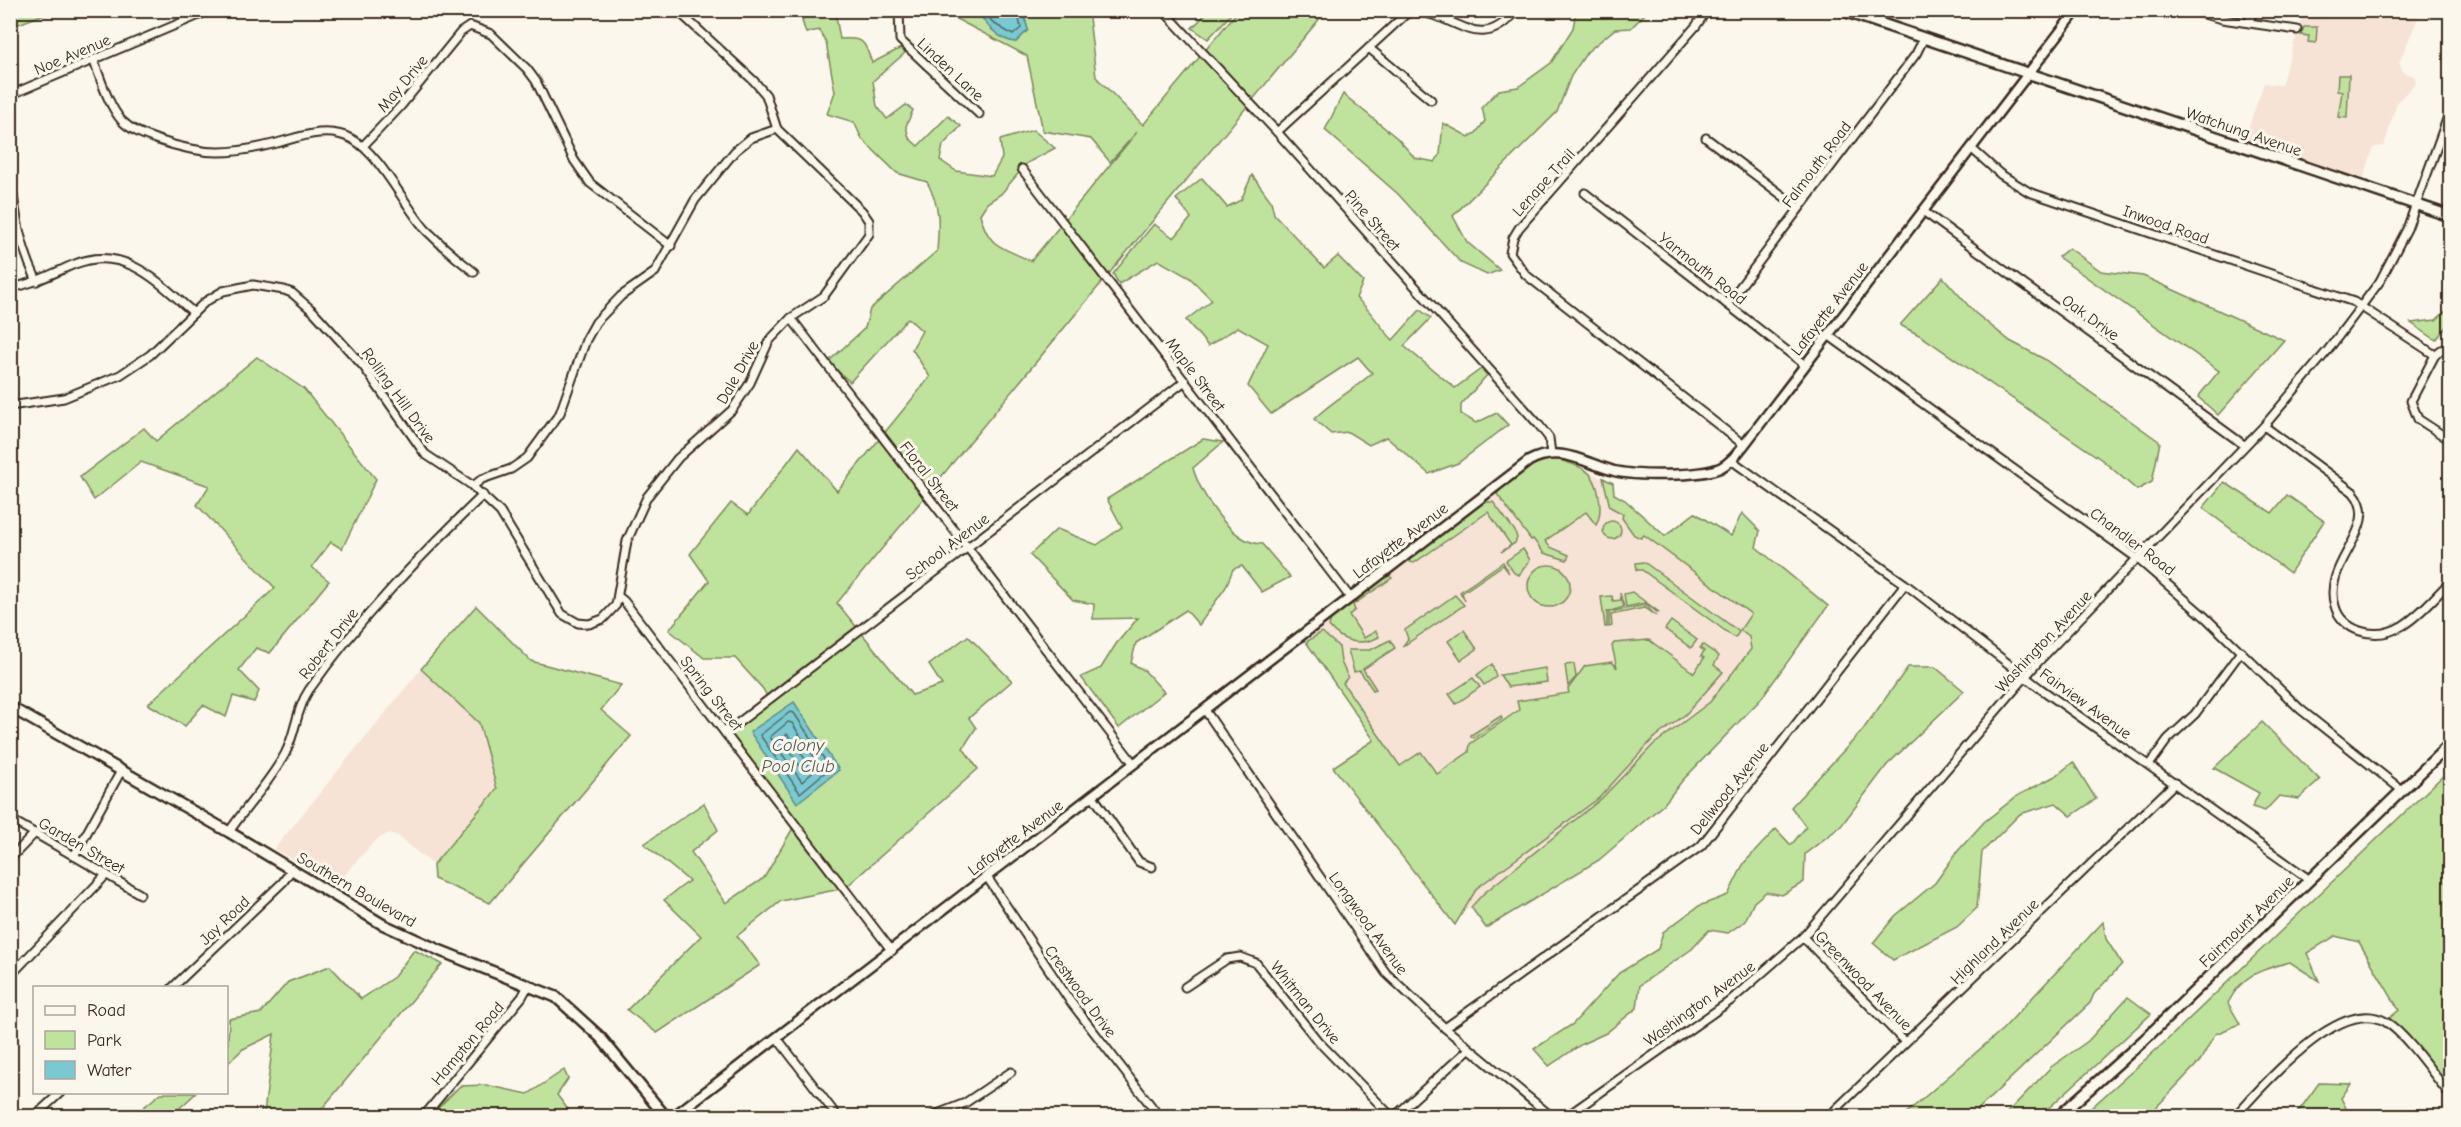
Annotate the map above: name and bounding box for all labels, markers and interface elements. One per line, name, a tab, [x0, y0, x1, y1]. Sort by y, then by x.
street label: Noe Avenue	[32, 31, 113, 79]
street label: Linden Lane	[913, 34, 987, 105]
street label: May Drive	[374, 52, 432, 116]
street label: Watchung Avenue	[2184, 104, 2304, 160]
street label: Falmouth Road	[1779, 118, 1855, 211]
street label: Lenape Trail	[1509, 145, 1579, 220]
street label: Pine Street	[1341, 186, 1404, 255]
street label: Inwood Road	[2120, 202, 2211, 248]
street label: Yarmouth Road	[1655, 229, 1750, 309]
street label: Lafayette Avenue	[1788, 258, 1872, 359]
street label: Oak Drive	[2058, 291, 2122, 345]
street label: Maple Street	[1162, 334, 1229, 415]
street label: Dale Drive	[713, 338, 763, 407]
street label: Rolling Hill Drive	[358, 345, 439, 447]
street label: Floral Street	[896, 438, 963, 516]
street label: Lafayette Avenue	[1350, 499, 1452, 582]
street label: Chandler Road	[2086, 504, 2178, 580]
street label: School Avenue	[902, 510, 993, 584]
street label: Washington Avenue	[1992, 587, 2096, 696]
street label: Robert Drive	[296, 605, 362, 683]
street label: Spring Street	[676, 653, 746, 735]
street label: Fairview Avenue	[2036, 665, 2135, 743]
water label: Colony Pool Club	[761, 735, 835, 777]
street label: Dellwood Avenue	[1687, 739, 1773, 839]
street label: Lafayette Avenue	[965, 796, 1067, 879]
street label: Garden Street	[35, 814, 128, 878]
street label: Southern Boulevard	[294, 849, 419, 931]
street label: Longwood Avenue	[1325, 869, 1411, 978]
street label: Fairmount Avenue	[2196, 872, 2298, 971]
street label: Jay Road	[196, 892, 253, 949]
street label: Highland Avenue	[1947, 895, 2042, 988]
street label: Greenwood Avenue	[1811, 927, 1915, 1034]
street label: Crestwood Drive	[1041, 942, 1120, 1041]
street label: Whitman Drive	[1267, 958, 1344, 1047]
street label: Washington Avenue	[1641, 958, 1759, 1050]
legend	[33, 986, 228, 1094]
street label: Hampton Road	[428, 999, 508, 1089]
text: Road	[87, 1000, 126, 1021]
text: Park	[87, 1030, 122, 1051]
text: Water	[87, 1060, 132, 1081]

